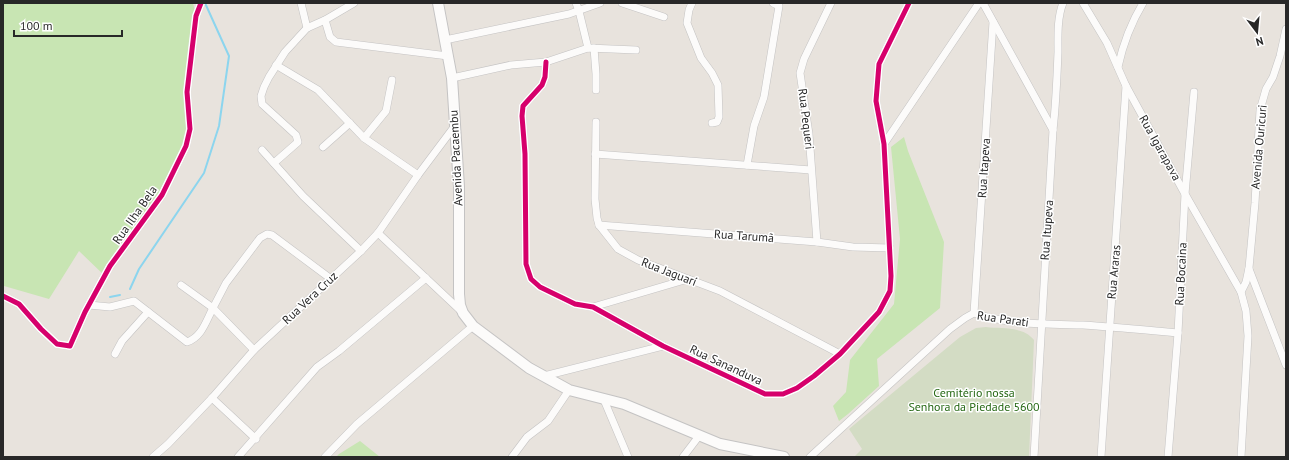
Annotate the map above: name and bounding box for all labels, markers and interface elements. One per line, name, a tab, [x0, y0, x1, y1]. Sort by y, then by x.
scale bar	[14, 12, 122, 38]
north arrow	[1237, 12, 1277, 52]
text: 100 m	[20, 18, 53, 33]
text: N	[1254, 34, 1265, 49]
street label: Rua Pequeri	[795, 88, 818, 150]
street label: Avenida Ouricuri	[1247, 104, 1270, 190]
street label: Avenida Pacaembu	[445, 110, 466, 206]
street label: Rua Igarapava	[1136, 112, 1185, 183]
street label: Rua Itapeva	[974, 137, 993, 199]
street label: Rua Ilha Bela	[109, 183, 160, 247]
street label: Rua Itupeva	[1037, 199, 1056, 261]
street label: Rua Tarumã	[714, 226, 774, 245]
street label: Rua Bocaina	[1171, 242, 1190, 306]
street label: Rua Araras	[1104, 244, 1123, 300]
street label: Rua Jaguarí	[639, 254, 699, 289]
street label: Rua Vera Cruz	[279, 268, 340, 327]
street label: Rua Parati	[976, 307, 1030, 330]
street label: Rua Sananduva	[687, 341, 765, 388]
park label: Cemitério nossa Senhora da Piedade 5600	[908, 385, 1040, 414]

